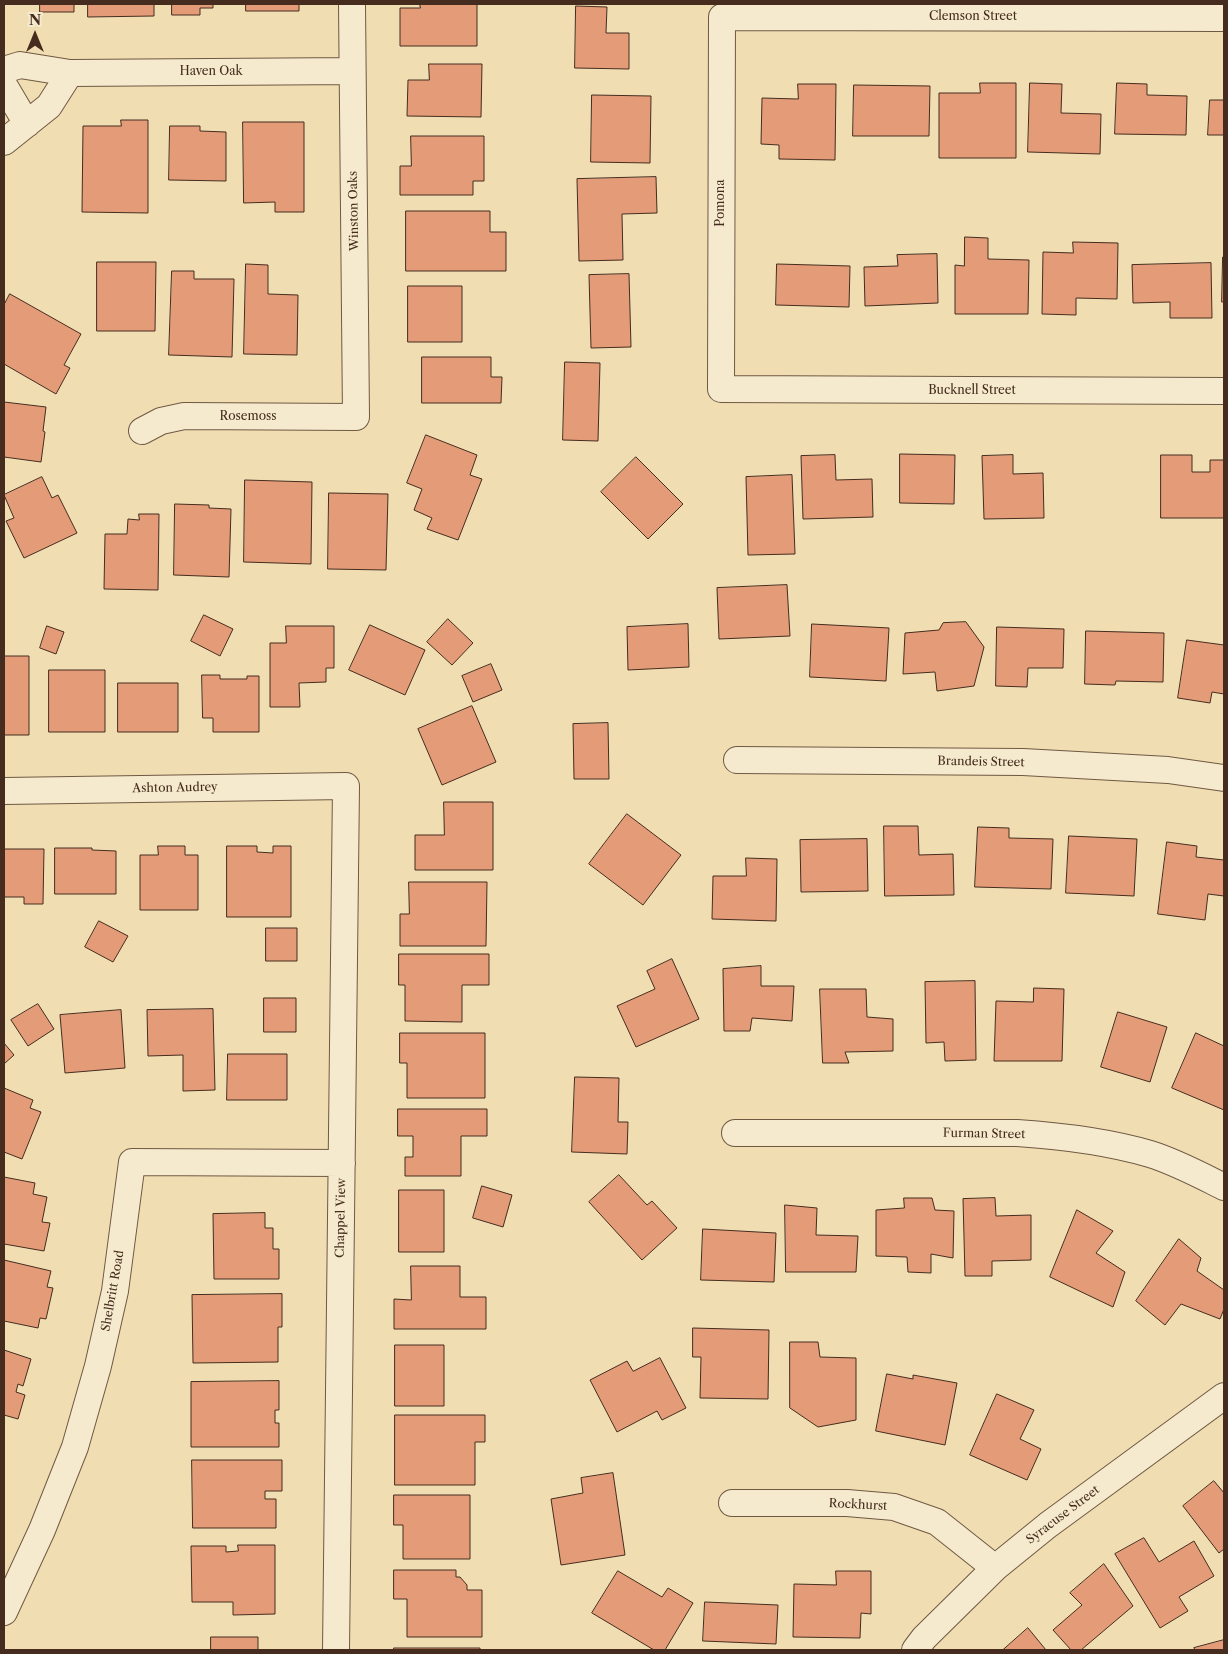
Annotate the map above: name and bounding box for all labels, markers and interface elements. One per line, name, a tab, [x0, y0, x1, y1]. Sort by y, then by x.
north arrow	[10, 10, 60, 60]
street label: Clemson Street	[929, 10, 1017, 24]
text: N	[29, 11, 41, 29]
street label: Haven Oak	[179, 65, 243, 79]
street label: Winston Oaks	[346, 171, 362, 251]
street label: Pomona	[714, 179, 728, 227]
street label: Bucknell Street	[928, 384, 1016, 398]
street label: Rosemoss	[220, 410, 276, 424]
street label: Brandeis Street	[937, 754, 1025, 770]
street label: Ashton Audrey	[132, 780, 218, 796]
street label: Furman Street	[943, 1126, 1025, 1142]
street label: Chappel View	[333, 1178, 349, 1258]
street label: Shelbritt Road	[99, 1249, 127, 1333]
street label: Syracuse Street	[1024, 1483, 1102, 1547]
street label: Rockhurst	[828, 1496, 888, 1514]

